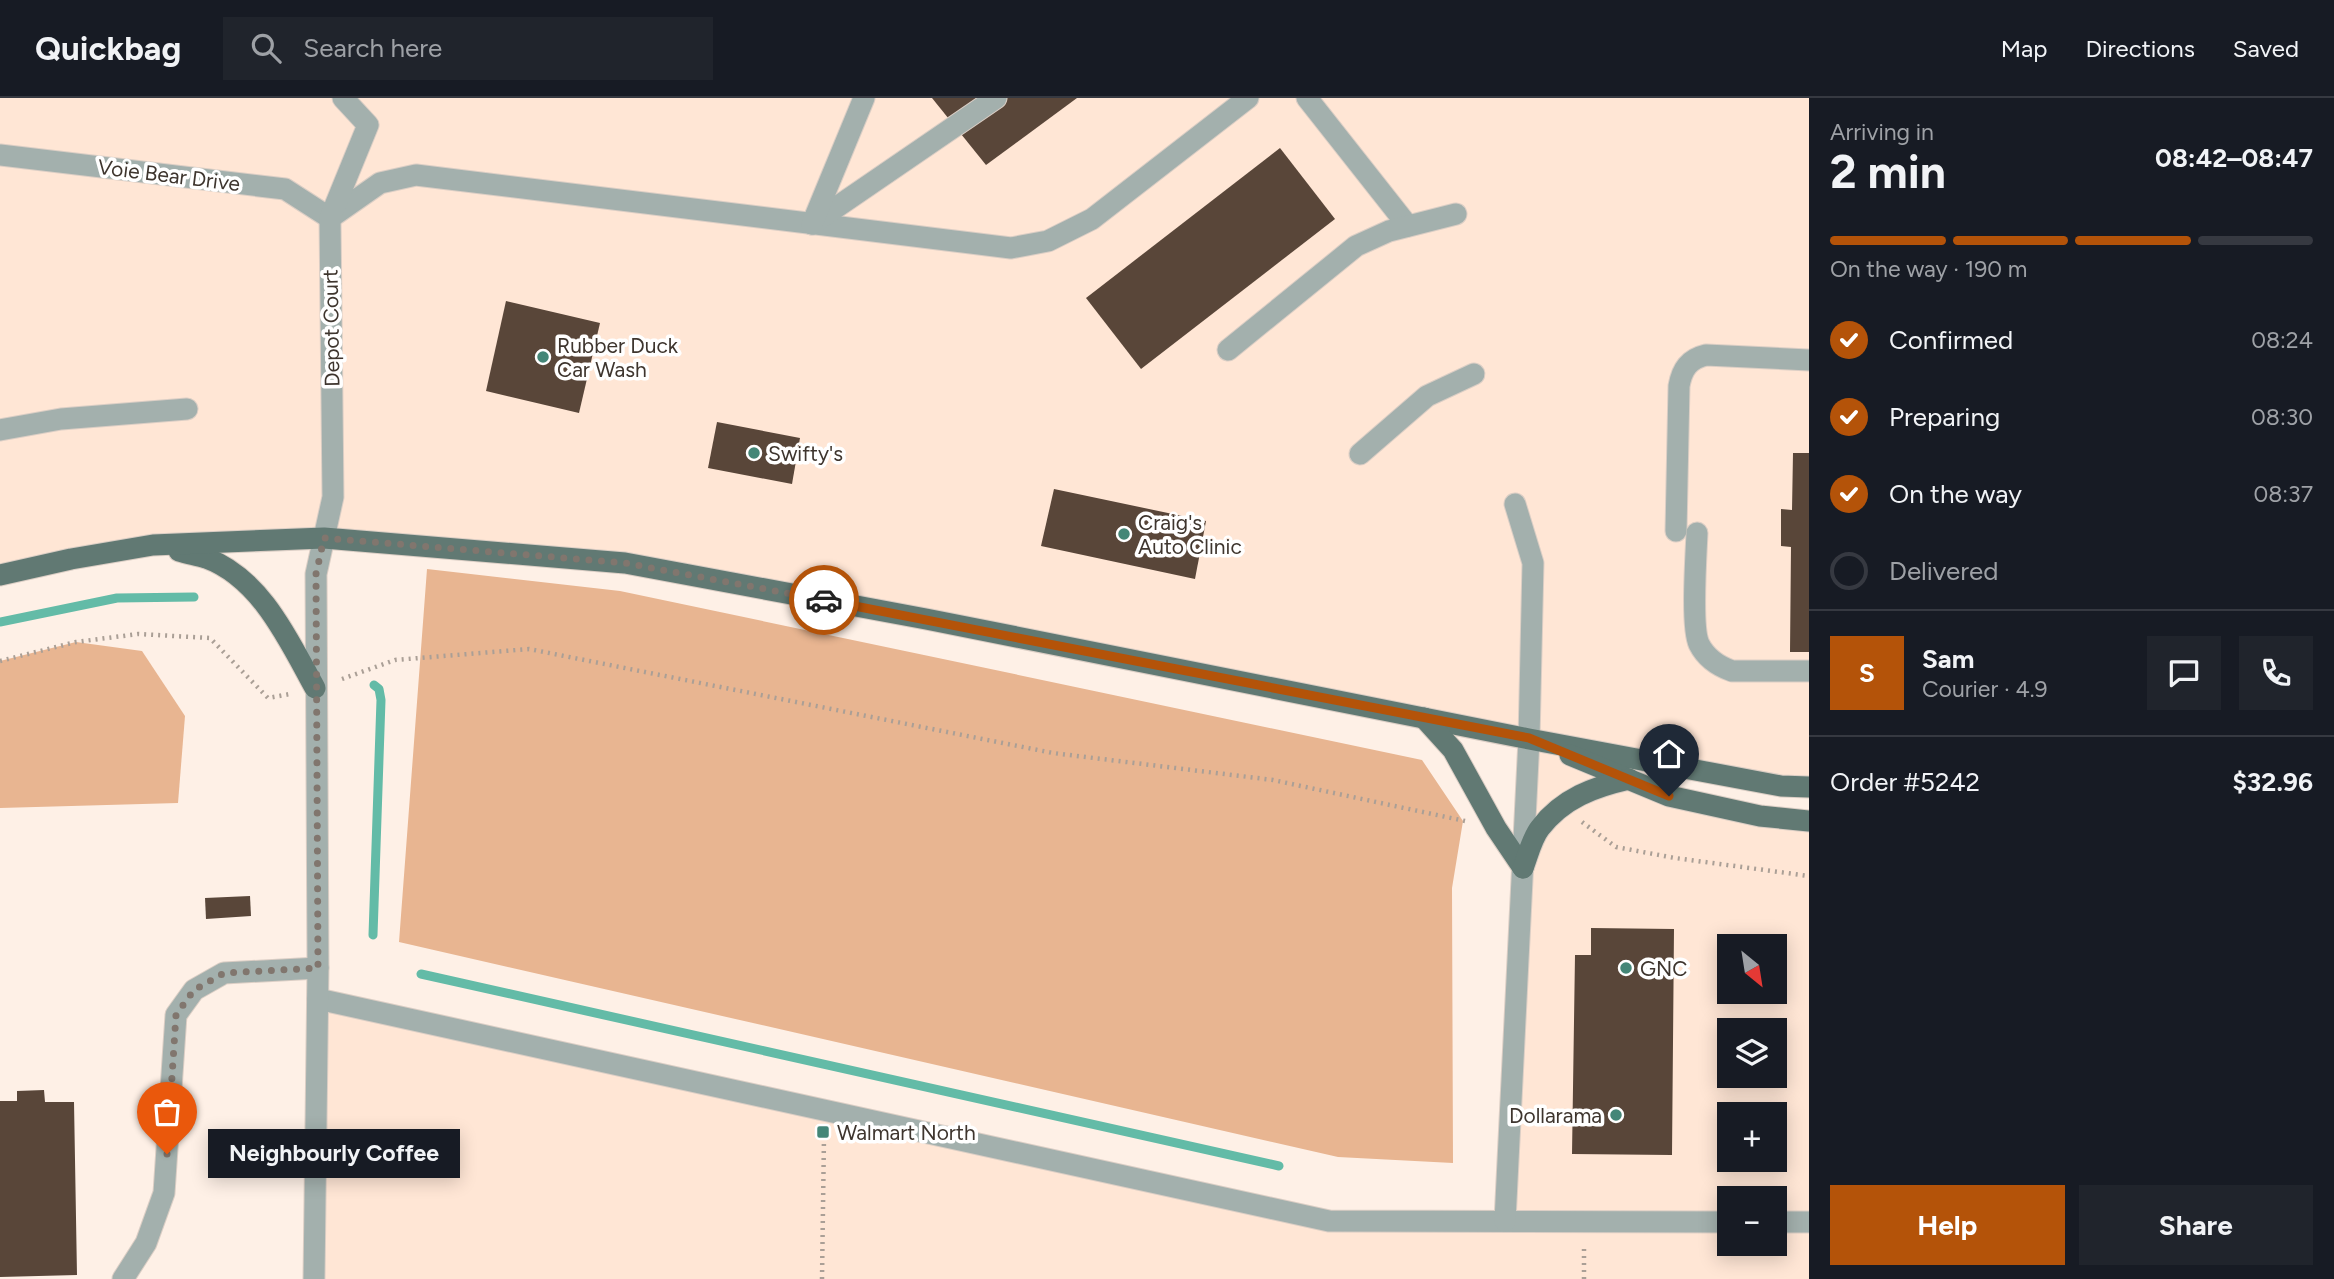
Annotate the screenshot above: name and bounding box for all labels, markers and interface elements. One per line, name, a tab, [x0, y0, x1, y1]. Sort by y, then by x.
search box	[223, 17, 713, 80]
text: Quickbag	[35, 29, 181, 68]
icon: search	[247, 29, 285, 67]
text: Search here	[303, 32, 442, 64]
text: Map	[2001, 34, 2047, 63]
text: Directions	[2085, 34, 2195, 63]
text: Saved	[2233, 34, 2299, 63]
text: Arriving in	[1830, 118, 1934, 146]
text: 08:42–08:47	[2155, 142, 2313, 174]
text: 2 min	[1830, 144, 1946, 200]
street label: Voie Bear Drive	[96, 154, 242, 196]
text: On the way · 190 m	[1830, 255, 2027, 283]
street label: Depot Court	[317, 269, 345, 387]
icon: check	[1830, 321, 1868, 359]
text: Confirmed	[1889, 324, 2013, 356]
text: 08:24	[2251, 326, 2313, 354]
place label: Rubber Duck Car Wash	[557, 333, 679, 382]
marker: Rubber Duck Car Wash	[535, 349, 551, 365]
icon: check	[1830, 398, 1868, 436]
text: Preparing	[1889, 401, 2000, 433]
text: 08:30	[2251, 403, 2313, 431]
place label: Swifty's	[768, 441, 843, 466]
marker: Swifty's	[746, 445, 762, 461]
icon: check	[1830, 475, 1868, 513]
text: On the way	[1889, 478, 2022, 510]
text: 08:37	[2253, 480, 2313, 508]
place label: Craig's Auto Clinic	[1138, 510, 1242, 559]
marker: Craig's Auto Clinic	[1116, 526, 1132, 542]
text: Delivered	[1889, 555, 1998, 587]
courier	[789, 565, 859, 635]
icon: car	[805, 581, 843, 619]
button: chat	[2147, 636, 2221, 710]
button: phone	[2239, 636, 2313, 710]
text: Sam	[1922, 643, 1974, 675]
text: S	[1859, 657, 1875, 689]
text: Courier · 4.9	[1922, 675, 2048, 703]
pin	[1639, 724, 1699, 796]
icon: home	[1650, 735, 1688, 773]
text: Order #5242	[1830, 766, 1980, 798]
text: $32.96	[2232, 766, 2313, 798]
north arrow	[1717, 934, 1787, 1004]
map controls	[1717, 934, 1787, 1256]
place label: GNC	[1640, 956, 1687, 981]
marker: GNC	[1618, 960, 1634, 976]
button: layers	[1717, 1018, 1787, 1088]
pin	[137, 1082, 197, 1154]
icon: bag	[148, 1093, 186, 1131]
button: +	[1717, 1102, 1787, 1172]
place label: Dollarama	[1509, 1103, 1602, 1128]
marker: Dollarama	[1608, 1107, 1624, 1123]
place label: Walmart North	[837, 1120, 976, 1145]
marker: Walmart North	[815, 1124, 831, 1140]
callout: Neighbourly Coffee	[209, 1130, 461, 1178]
text: Neighbourly Coffee	[229, 1139, 439, 1167]
button: Help	[1830, 1185, 2065, 1265]
button: Share	[2079, 1185, 2313, 1265]
button: −	[1717, 1186, 1787, 1256]

